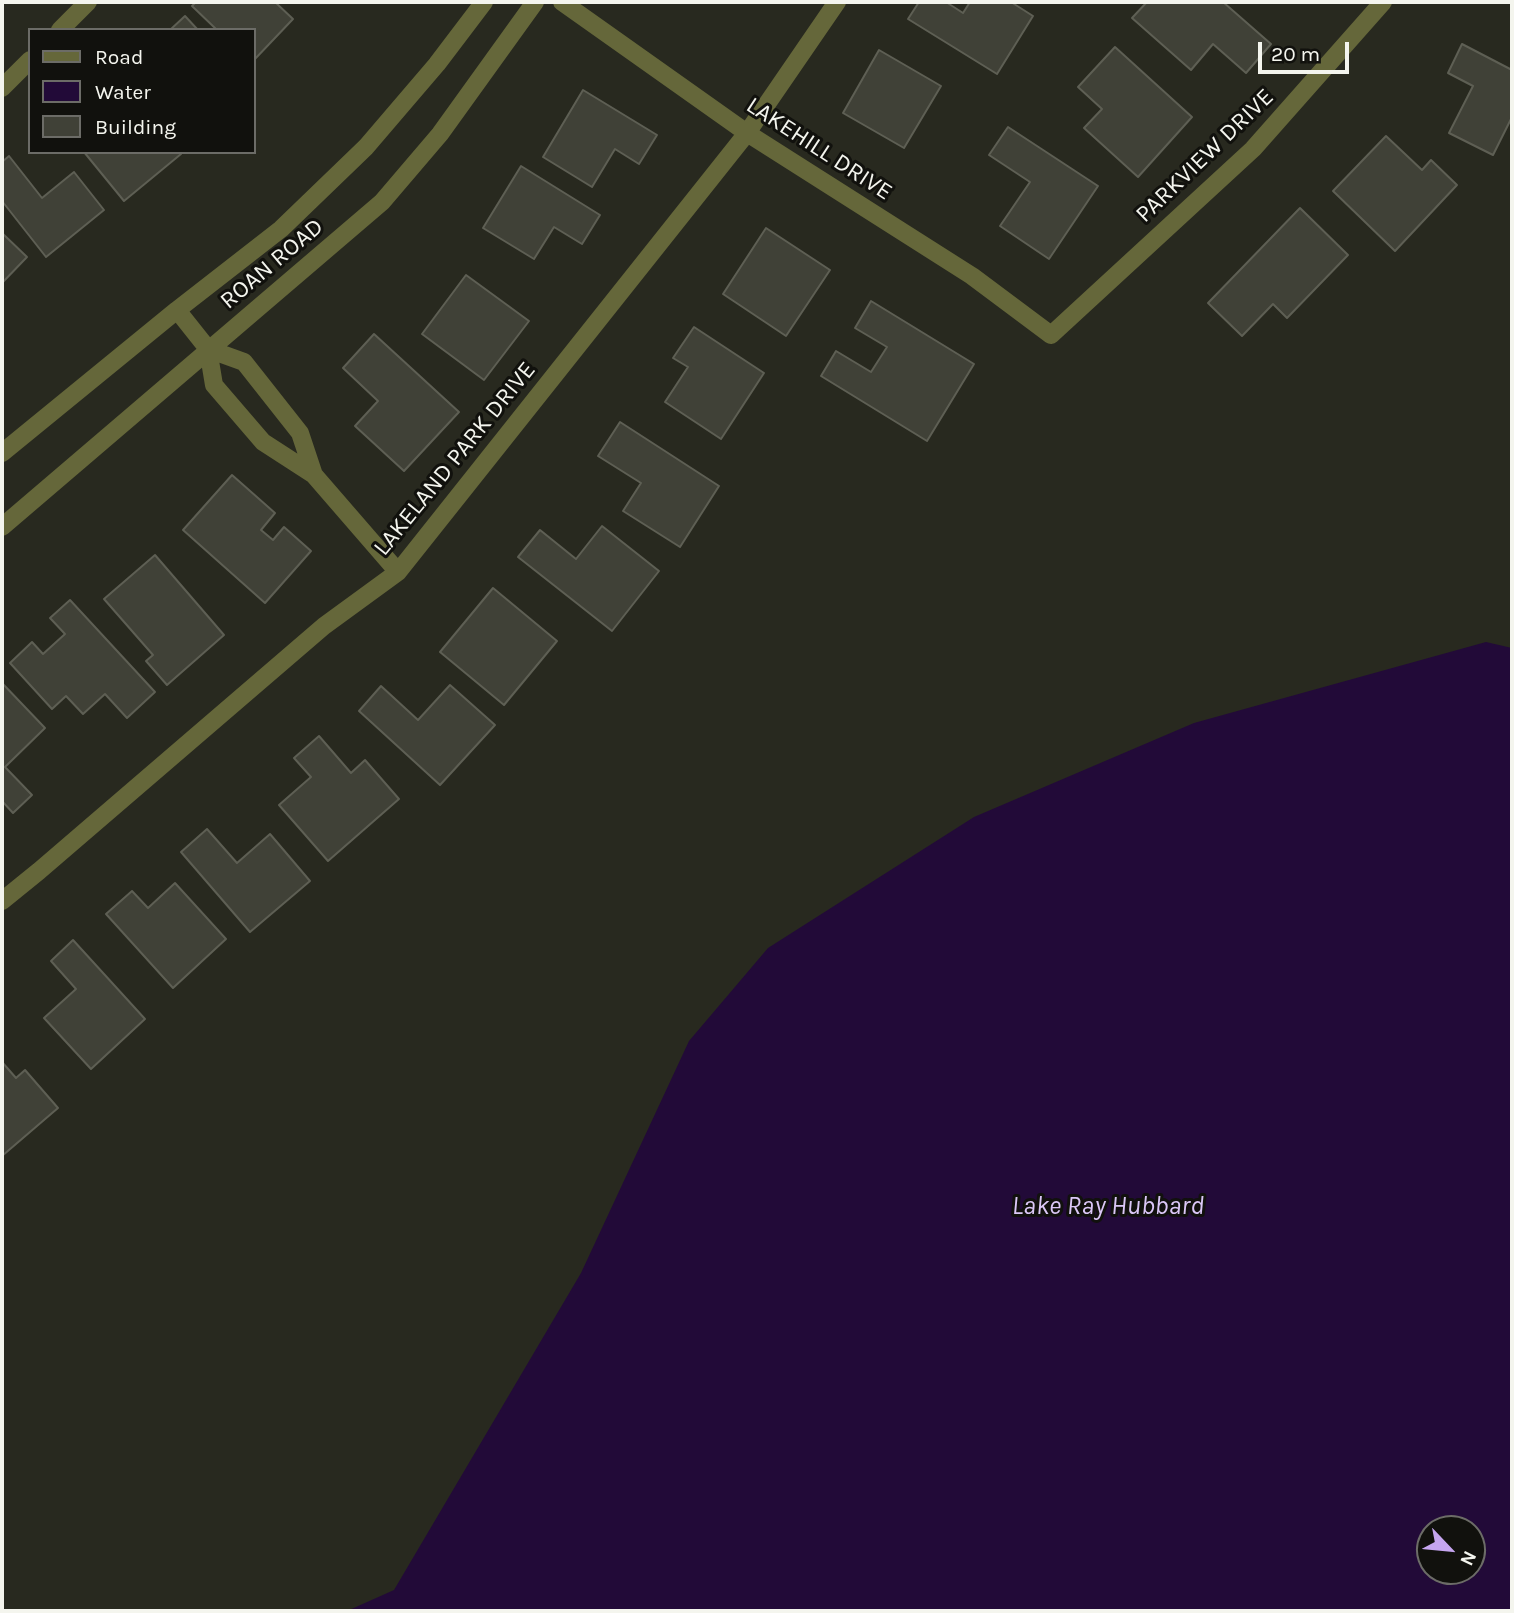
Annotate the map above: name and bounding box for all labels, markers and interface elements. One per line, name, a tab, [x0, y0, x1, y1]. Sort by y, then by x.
legend	[28, 28, 256, 154]
scale bar	[1262, 28, 1353, 72]
text: 20 m	[1271, 42, 1320, 66]
text: Road	[95, 45, 143, 69]
text: Water	[95, 80, 151, 104]
street label: PARKVIEW DRIVE	[1130, 83, 1280, 229]
street label: LAKEHILL DRIVE	[741, 91, 897, 207]
text: Building	[95, 115, 176, 139]
street label: ROAN ROAD	[215, 213, 329, 315]
street label: LAKELAND PARK DRIVE	[368, 356, 542, 562]
water label: Lake Ray Hubbard	[1012, 1191, 1204, 1223]
north arrow	[1416, 1515, 1486, 1585]
text: N	[1455, 1547, 1481, 1569]

